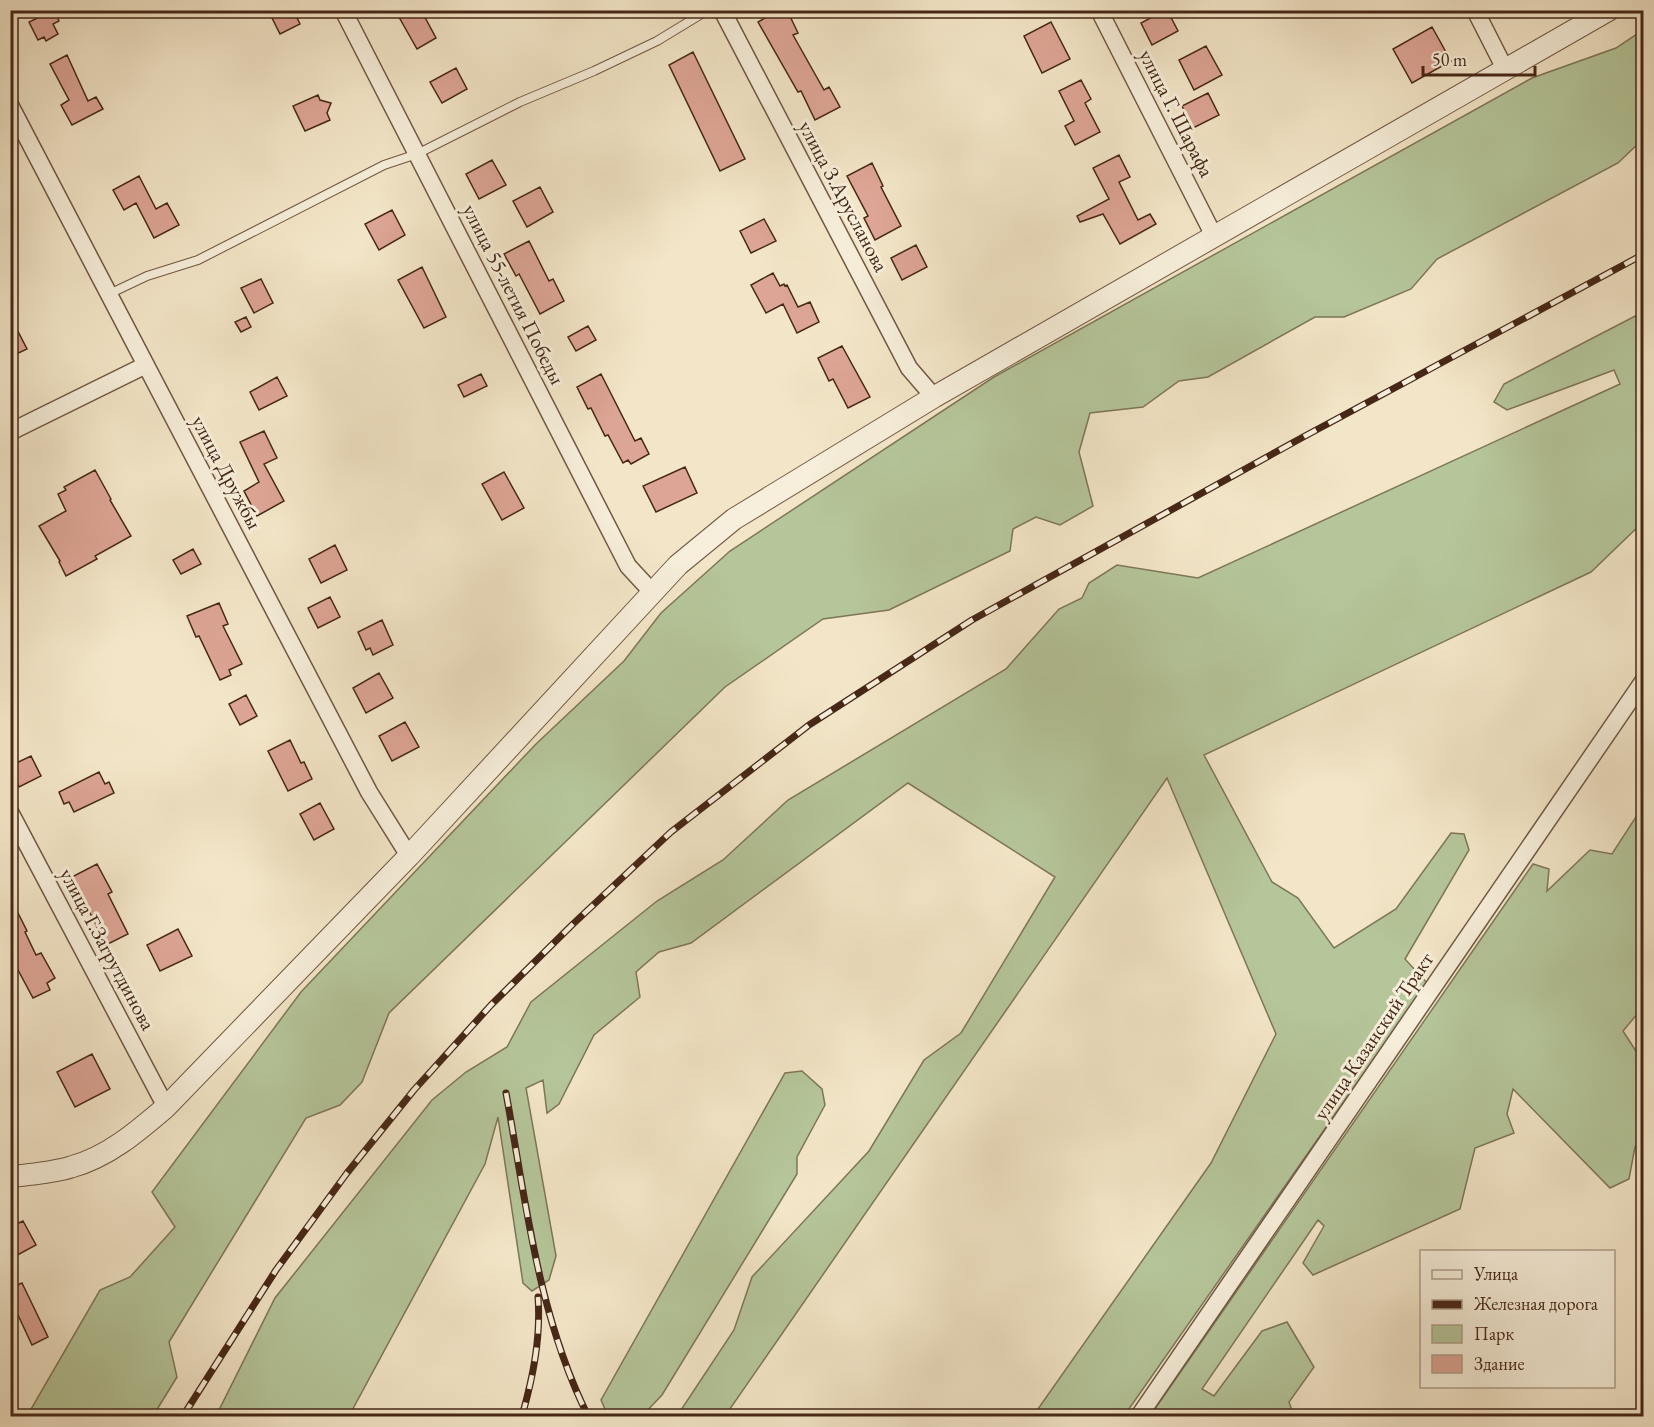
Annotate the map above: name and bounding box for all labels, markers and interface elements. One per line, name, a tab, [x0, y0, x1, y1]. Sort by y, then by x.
scale bar	[1423, 39, 1536, 77]
street label: улица Г. Шарафа	[1133, 44, 1221, 182]
text: 50 m	[1432, 48, 1467, 71]
street label: улица З.Арусланова	[793, 116, 896, 277]
street label: улица 55-летия Победы	[457, 199, 571, 389]
street label: улица Дружбы	[186, 410, 268, 534]
street label: улица Г.Загрутдинова	[54, 863, 162, 1035]
street label: улица Казанский Тракт	[1307, 947, 1439, 1125]
legend	[1420, 1250, 1615, 1388]
text: Улица	[1473, 1262, 1519, 1285]
text: Железная дорога	[1473, 1292, 1599, 1315]
text: Парк	[1474, 1322, 1514, 1345]
text: Здание	[1474, 1352, 1524, 1375]

